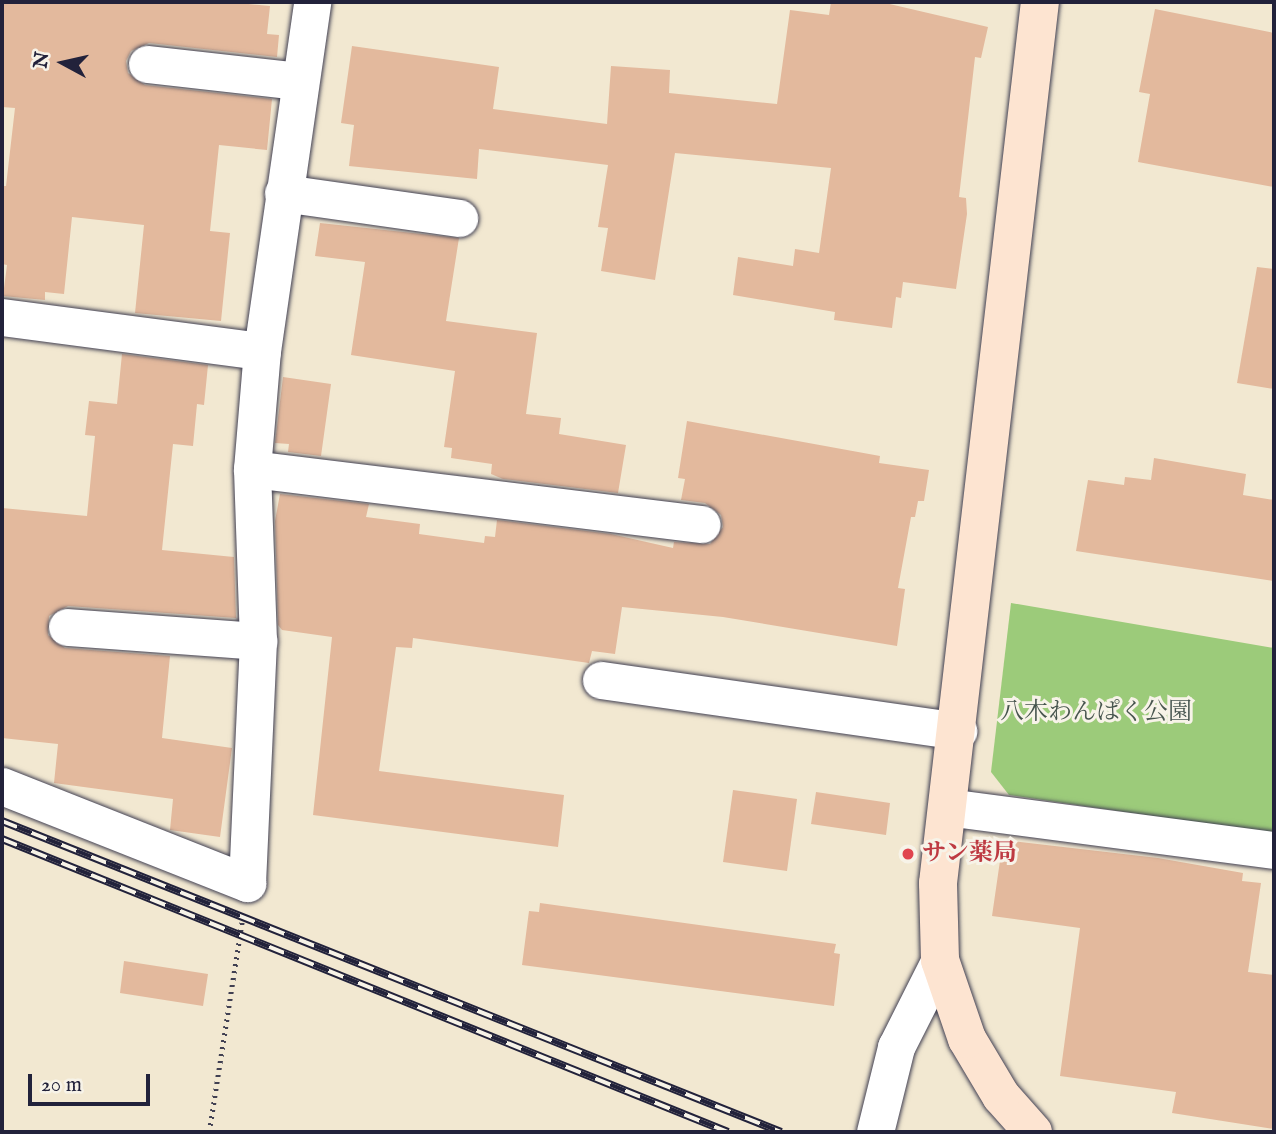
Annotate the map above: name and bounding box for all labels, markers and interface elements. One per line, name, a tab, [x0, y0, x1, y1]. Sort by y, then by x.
north arrow	[28, 28, 98, 98]
text: N	[29, 50, 55, 70]
park label: 八木わんぱく公園	[1000, 699, 1192, 727]
place label: サン薬局	[922, 840, 1018, 868]
marker: サン薬局	[900, 846, 916, 862]
scale bar	[32, 1060, 154, 1104]
text: 20 m	[41, 1072, 82, 1099]

